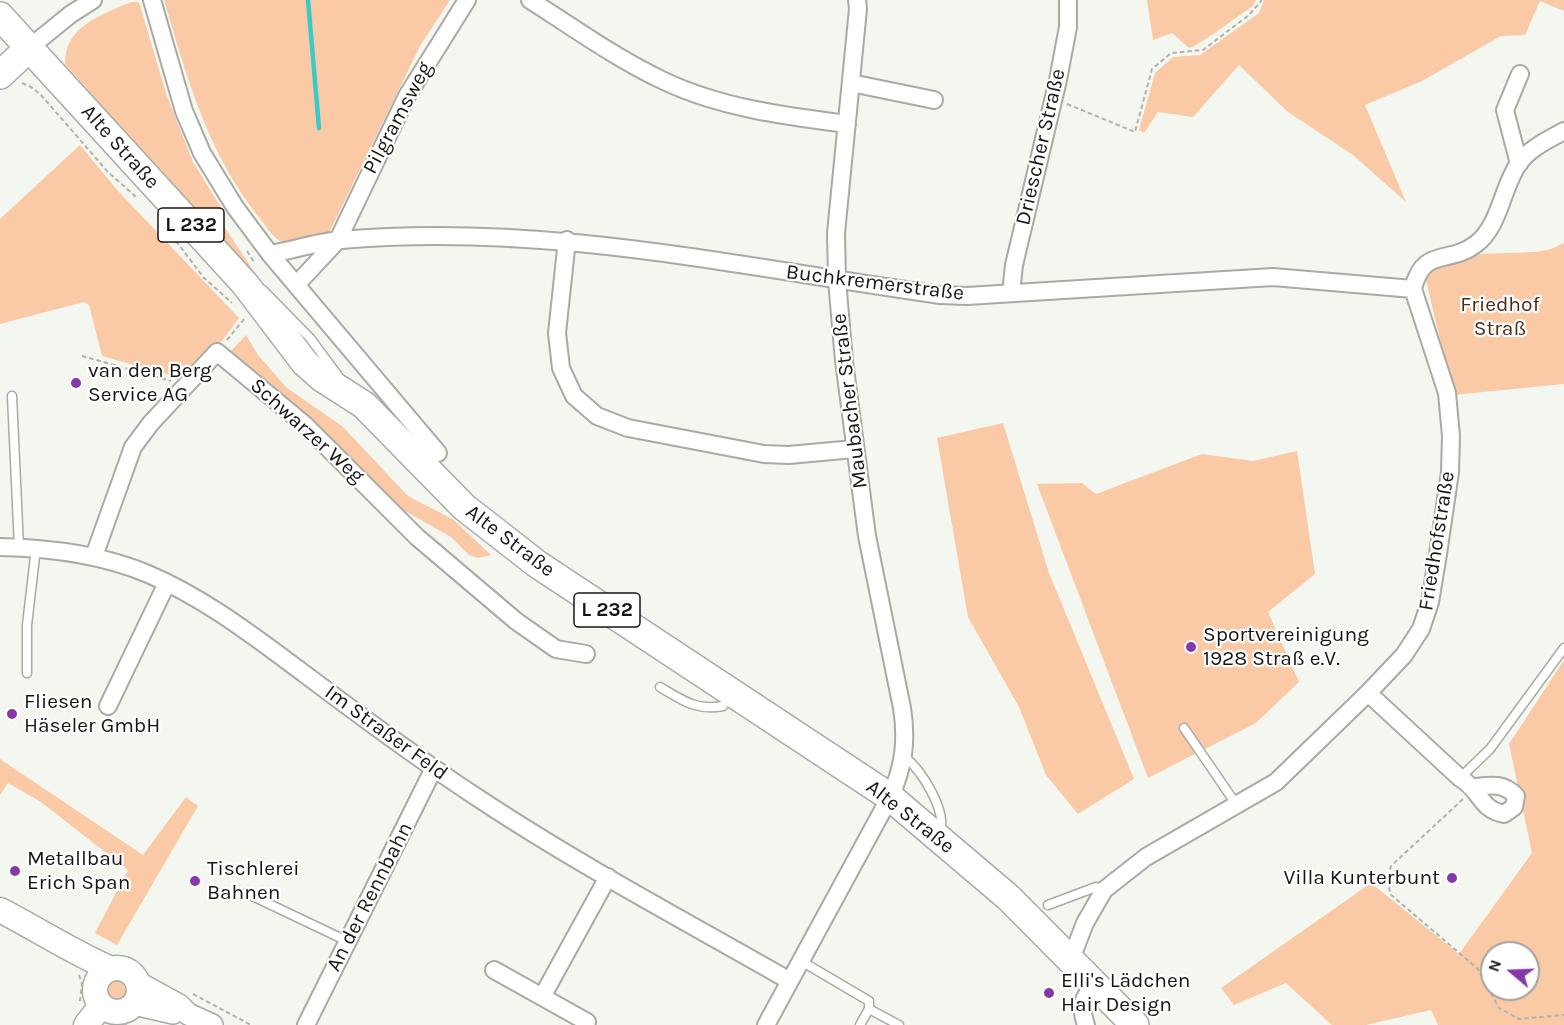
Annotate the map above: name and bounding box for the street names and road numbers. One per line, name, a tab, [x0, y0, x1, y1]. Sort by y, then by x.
street label: Pilgramsweg	[358, 58, 438, 178]
street label: Driescher Straße	[1011, 66, 1071, 228]
street label: Alte Straße	[76, 100, 164, 194]
road number: L 232	[158, 208, 224, 242]
street label: Buchkremerstraße	[785, 260, 965, 306]
street label: Maubacher Straße	[827, 312, 873, 490]
street label: Schwarzer Weg	[245, 373, 369, 489]
street label: Friedhofstraße	[1414, 470, 1460, 612]
street label: Alte Straße	[460, 499, 560, 583]
road number: L 232	[574, 593, 640, 627]
street label: Im Straßer Feld	[320, 680, 452, 786]
street label: Alte Straße	[861, 775, 959, 859]
street label: An der Rennbahn	[322, 818, 418, 976]

